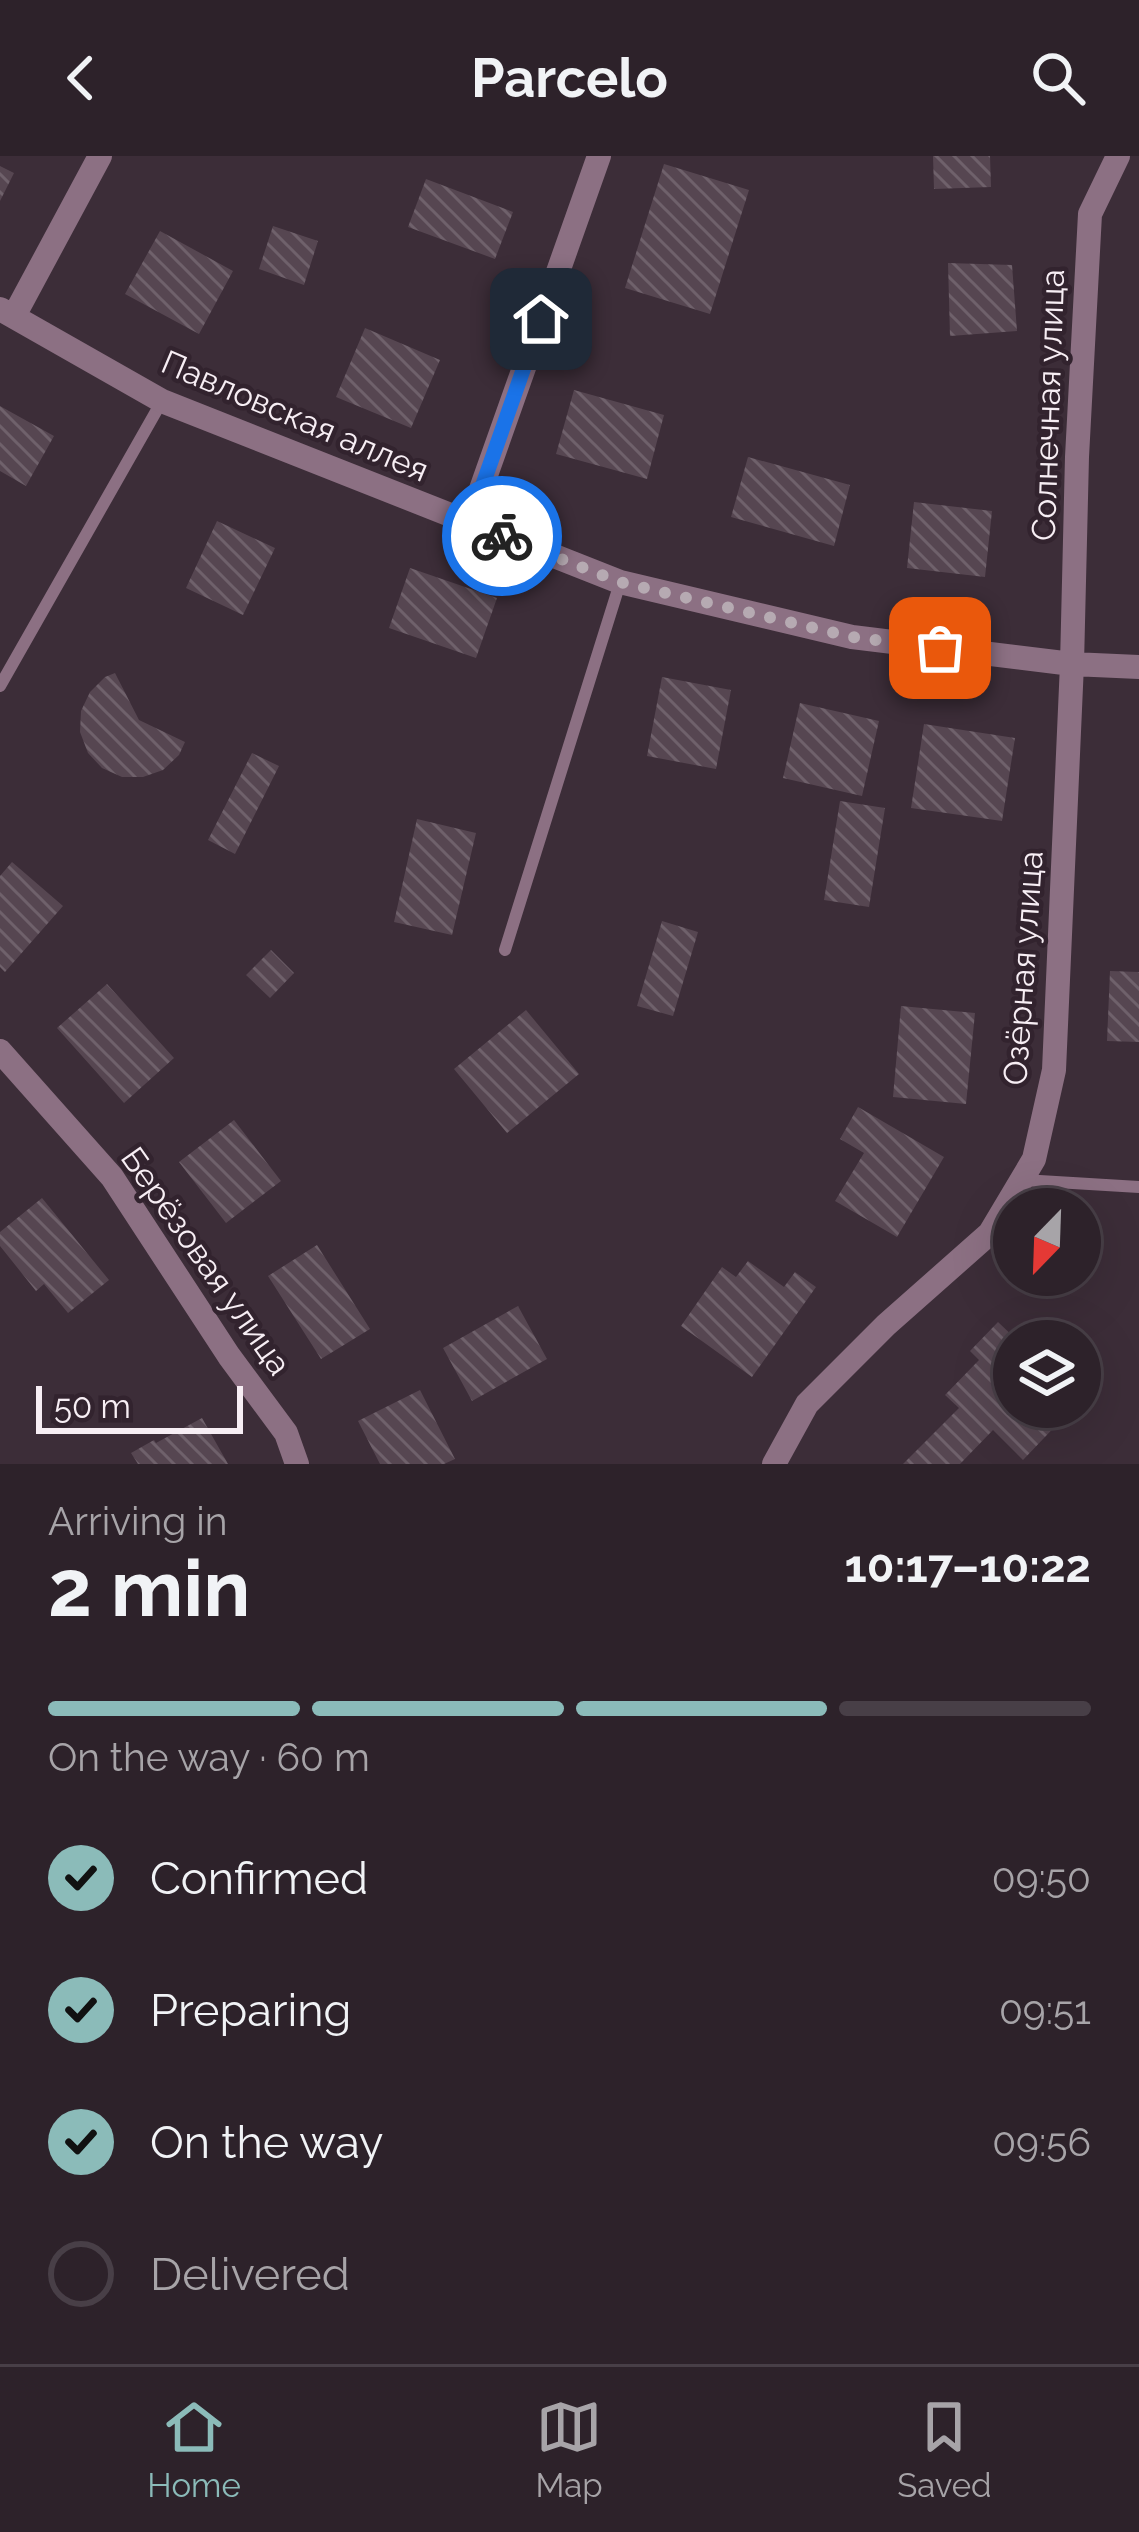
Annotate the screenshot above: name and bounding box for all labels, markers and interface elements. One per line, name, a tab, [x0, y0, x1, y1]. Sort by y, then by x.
icon: back	[48, 45, 114, 111]
icon: search	[1025, 45, 1091, 111]
text: Parcelo	[471, 46, 668, 110]
pin	[490, 268, 592, 370]
street label: Солнечная улица	[1024, 268, 1072, 542]
icon: home	[508, 286, 574, 352]
street label: Павловская аллея	[156, 342, 434, 490]
courier	[442, 476, 562, 596]
icon: bike	[469, 503, 535, 569]
pin	[889, 597, 991, 699]
icon: bag	[907, 615, 973, 681]
street label: Озёрная улица	[995, 849, 1051, 1087]
street label: Берёзовая улица	[113, 1140, 299, 1382]
north arrow	[993, 1188, 1101, 1296]
map controls	[993, 1188, 1101, 1428]
button: layers	[993, 1320, 1101, 1428]
scale bar	[36, 1380, 243, 1433]
text: 50 m	[54, 1387, 131, 1426]
text: Arriving in	[48, 1498, 228, 1544]
text: 10:17–10:22	[845, 1540, 1091, 1593]
text: 2 min	[48, 1543, 250, 1634]
text: On the way · 60 m	[48, 1734, 370, 1780]
icon: check	[48, 1845, 114, 1911]
text: Confirmed	[150, 1852, 368, 1905]
text: 09:50	[992, 1855, 1091, 1901]
icon: check	[48, 1977, 114, 2043]
text: Preparing	[150, 1984, 351, 2037]
text: 09:51	[999, 1987, 1091, 2033]
icon: check	[48, 2109, 114, 2175]
text: On the way	[150, 2116, 384, 2169]
text: 09:56	[992, 2119, 1091, 2165]
text: Delivered	[150, 2248, 350, 2301]
tab: Home	[147, 2394, 241, 2505]
tab: Map	[535, 2394, 603, 2505]
tab: Saved	[897, 2394, 992, 2505]

